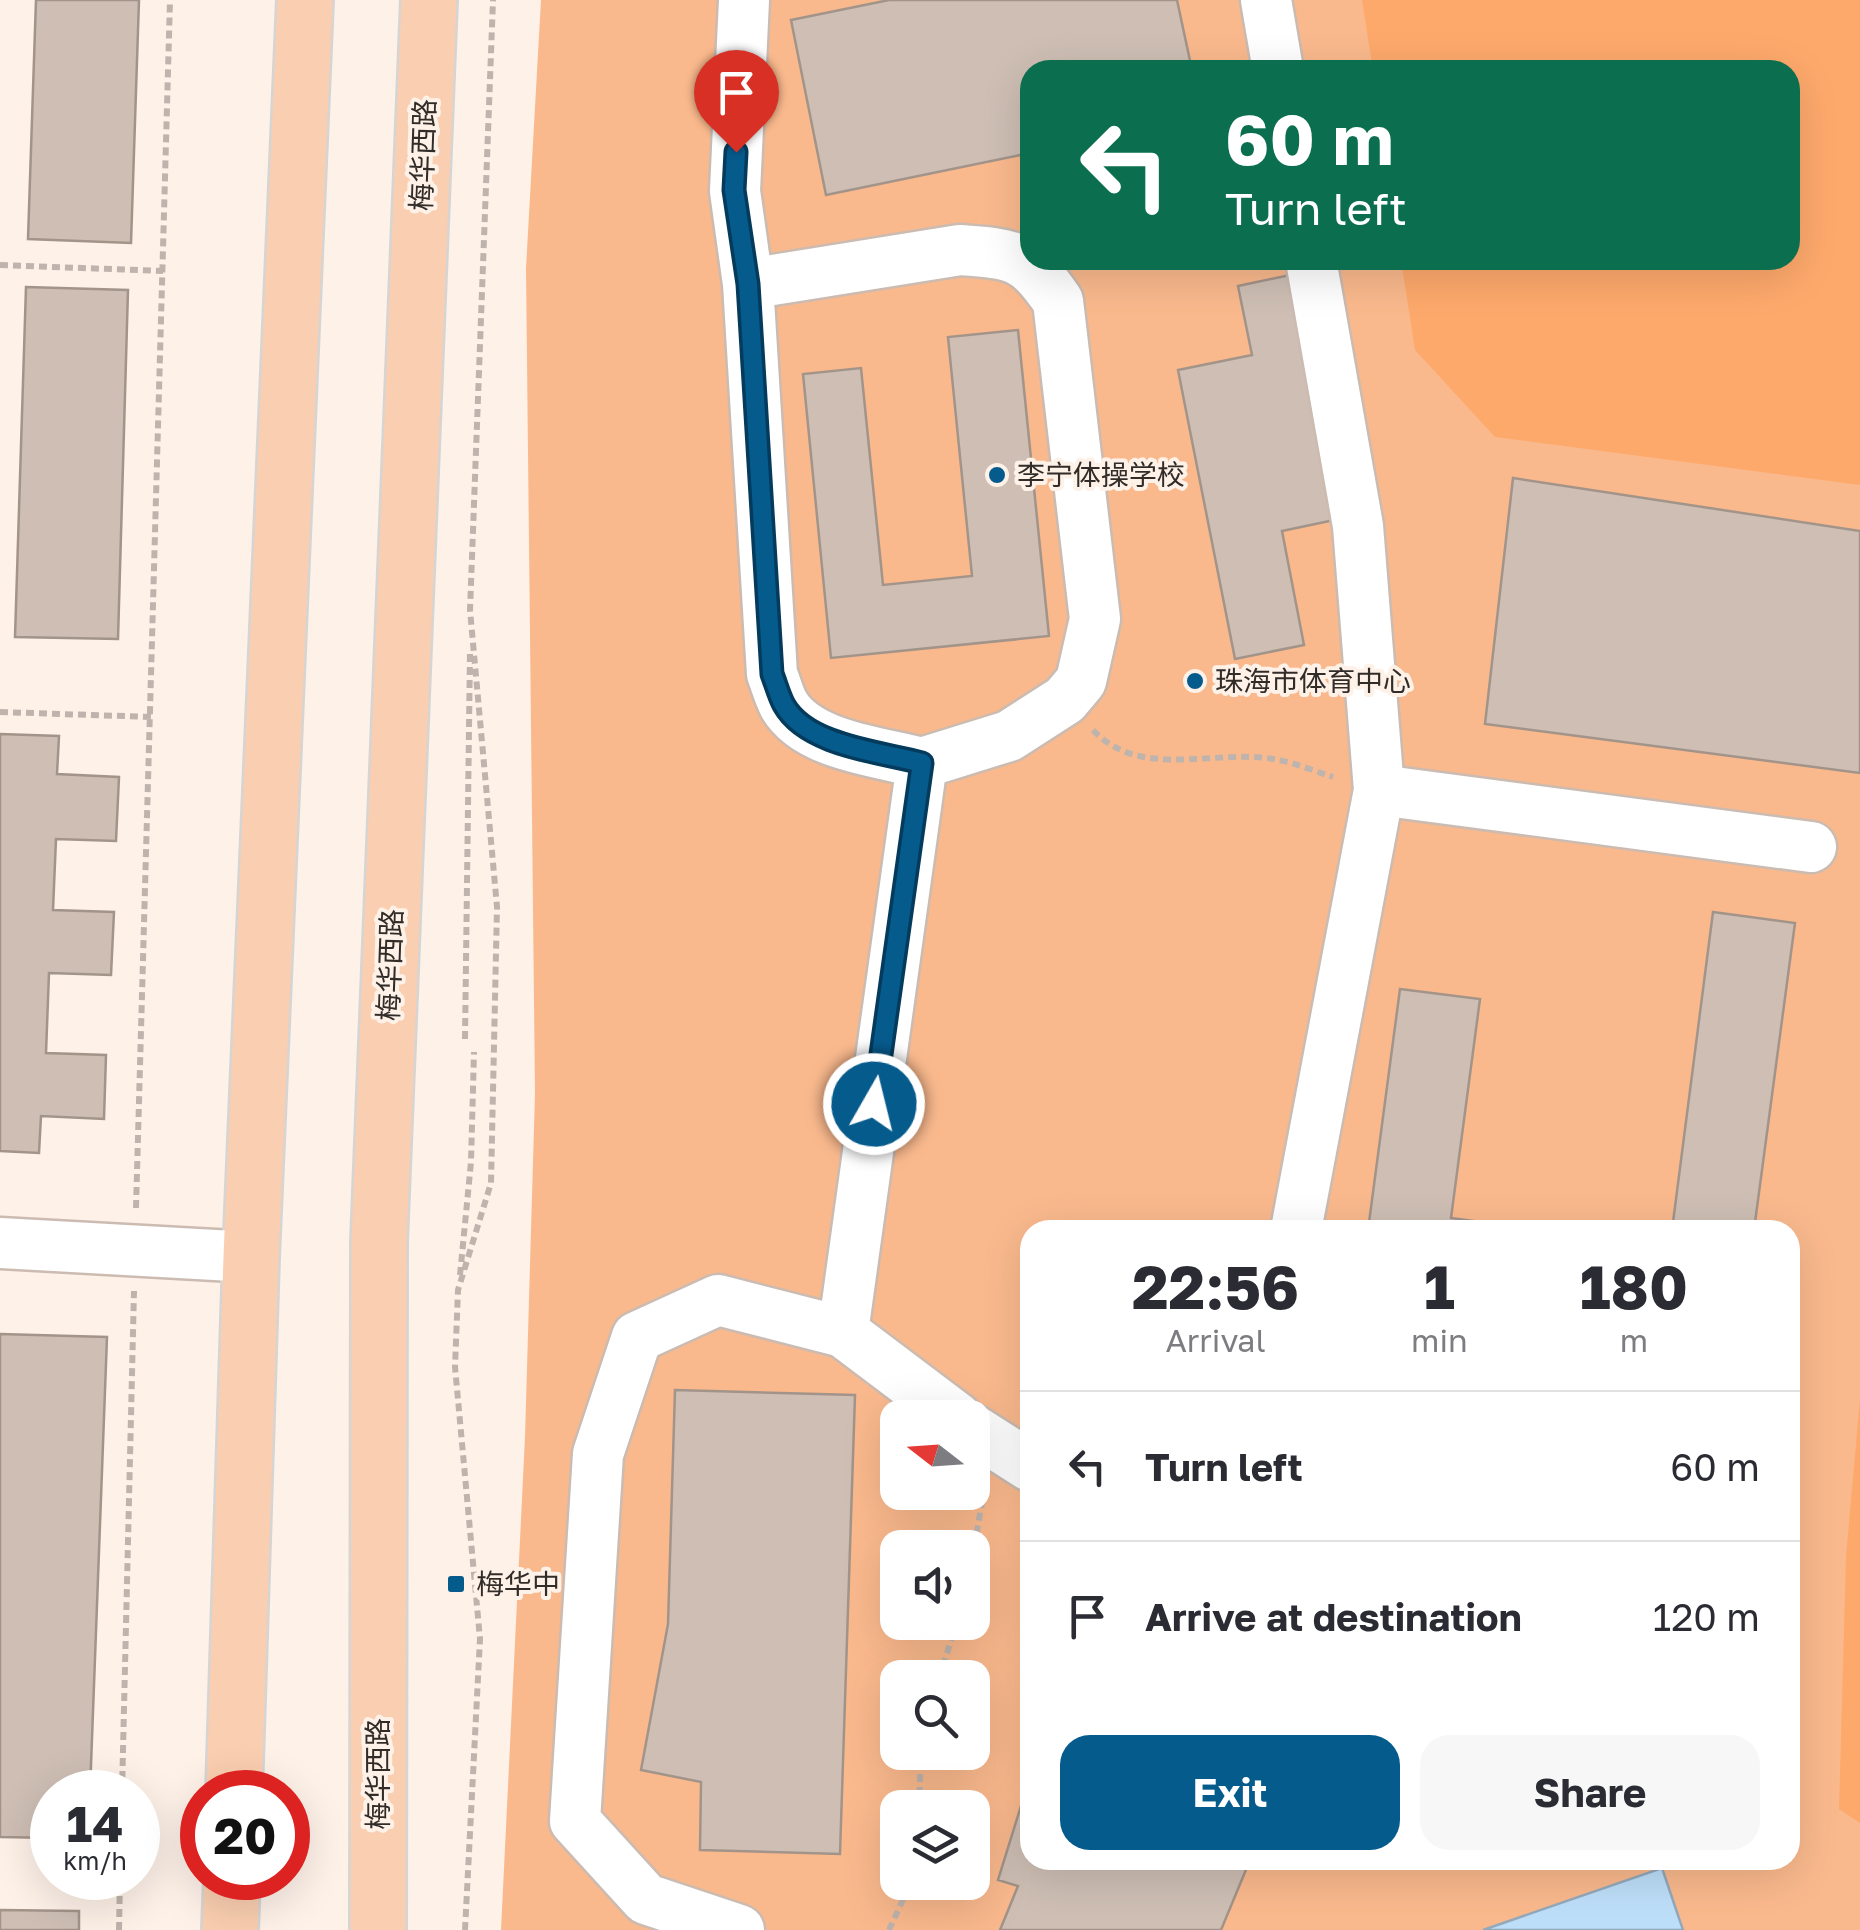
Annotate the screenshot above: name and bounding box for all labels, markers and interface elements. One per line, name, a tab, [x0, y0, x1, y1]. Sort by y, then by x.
pin	[694, 50, 779, 153]
icon: arrive	[709, 65, 764, 120]
text: 60 m	[1225, 96, 1394, 180]
street label: 梅华西路	[404, 98, 441, 212]
icon: left	[1060, 100, 1190, 230]
text: Turn left	[1225, 181, 1407, 235]
place label: 李宁体操学校	[1017, 458, 1185, 491]
marker: 李宁体操学校	[986, 464, 1008, 486]
place label: 珠海市体育中心	[1215, 664, 1411, 697]
marker: 珠海市体育中心	[1184, 670, 1206, 692]
street label: 梅华西路	[371, 908, 408, 1022]
position arrow	[822, 1052, 926, 1156]
text: 22:56	[1132, 1250, 1299, 1322]
text: 1	[1424, 1250, 1455, 1322]
text: 180	[1580, 1250, 1688, 1322]
text: Arrival	[1165, 1321, 1266, 1359]
text: min	[1411, 1321, 1468, 1359]
text: m	[1620, 1321, 1648, 1359]
north arrow	[880, 1400, 990, 1510]
map controls	[880, 1400, 990, 1900]
icon: left	[1060, 1439, 1115, 1494]
text: Turn left	[1145, 1444, 1303, 1489]
text: 60 m	[1670, 1444, 1760, 1489]
button: sound	[880, 1530, 990, 1640]
place label: 梅华中	[476, 1567, 560, 1600]
marker: 梅华中	[445, 1573, 467, 1595]
icon: arrive	[1060, 1589, 1115, 1644]
text: Arrive at destination	[1145, 1594, 1522, 1639]
text: 120 m	[1653, 1594, 1760, 1639]
button: search	[880, 1660, 990, 1770]
street label: 梅华西路	[361, 1718, 394, 1830]
button: Exit	[1060, 1735, 1400, 1850]
button: Share	[1420, 1735, 1760, 1850]
speed limit sign: 20	[180, 1770, 310, 1900]
button: layers	[880, 1790, 990, 1900]
text: 14	[66, 1793, 123, 1853]
text: km/h	[63, 1845, 127, 1876]

